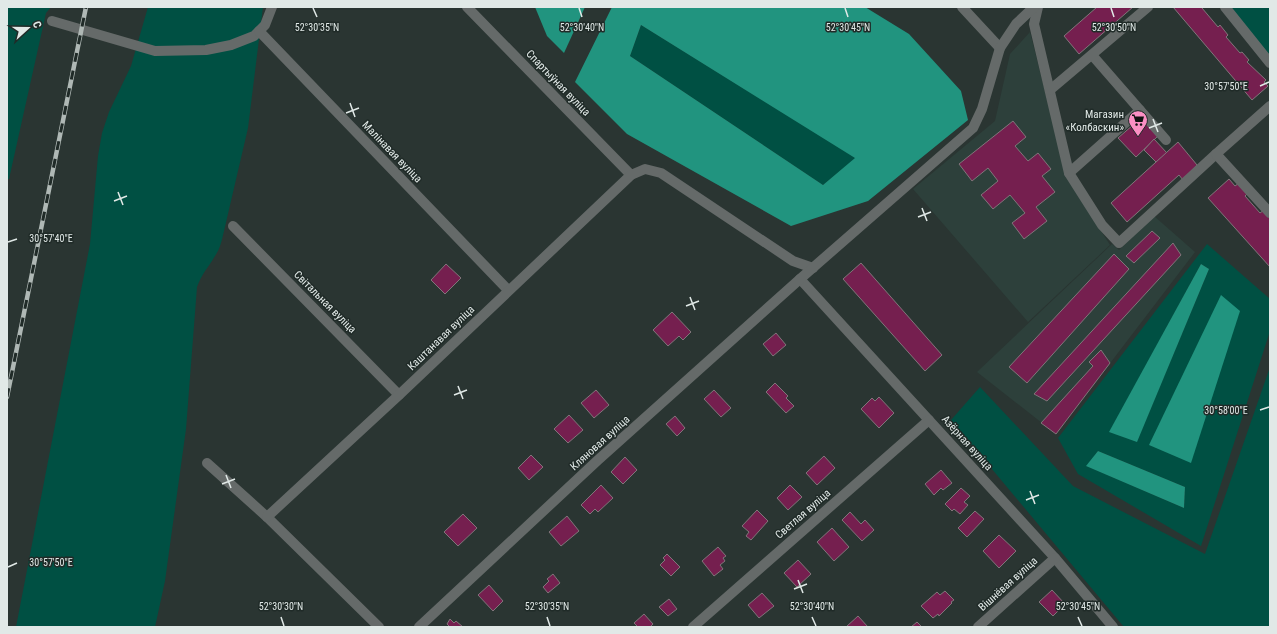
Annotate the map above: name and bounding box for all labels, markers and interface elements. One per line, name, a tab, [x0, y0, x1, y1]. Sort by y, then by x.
north arrow	[8, 8, 48, 48]
text: С	[30, 19, 44, 30]
text: 52°30'35"N	[295, 22, 339, 33]
text: 52°30'40"N	[560, 22, 604, 33]
text: 52°30'45"N	[826, 22, 870, 33]
text: 52°30'50"N	[1092, 22, 1136, 33]
street label: Спартыўная вуліца	[523, 47, 593, 119]
text: 30°57'50"E	[1204, 81, 1248, 92]
place label: Магазин «Колбаскин»	[1066, 108, 1124, 134]
supermarket icon: Магазин «Колбаскин»	[1127, 109, 1149, 137]
street label: Малінавая вуліца	[359, 119, 425, 185]
text: 30°57'40"E	[29, 233, 73, 244]
street label: Світальная вуліца	[291, 268, 359, 336]
street label: Каштанавая вуліца	[405, 303, 477, 373]
text: 30°58'00"E	[1204, 405, 1248, 416]
street label: Кляновая вуліца	[567, 413, 633, 473]
street label: Азёрная вуліца	[939, 413, 995, 473]
street label: Светлая вуліца	[773, 487, 833, 541]
street label: Вішнёвая вуліца	[976, 554, 1040, 614]
text: 30°57'50"E	[29, 557, 73, 568]
text: 52°30'30"N	[259, 601, 303, 612]
text: 52°30'35"N	[525, 601, 569, 612]
text: 52°30'40"N	[790, 601, 834, 612]
text: 52°30'45"N	[1056, 601, 1100, 612]

